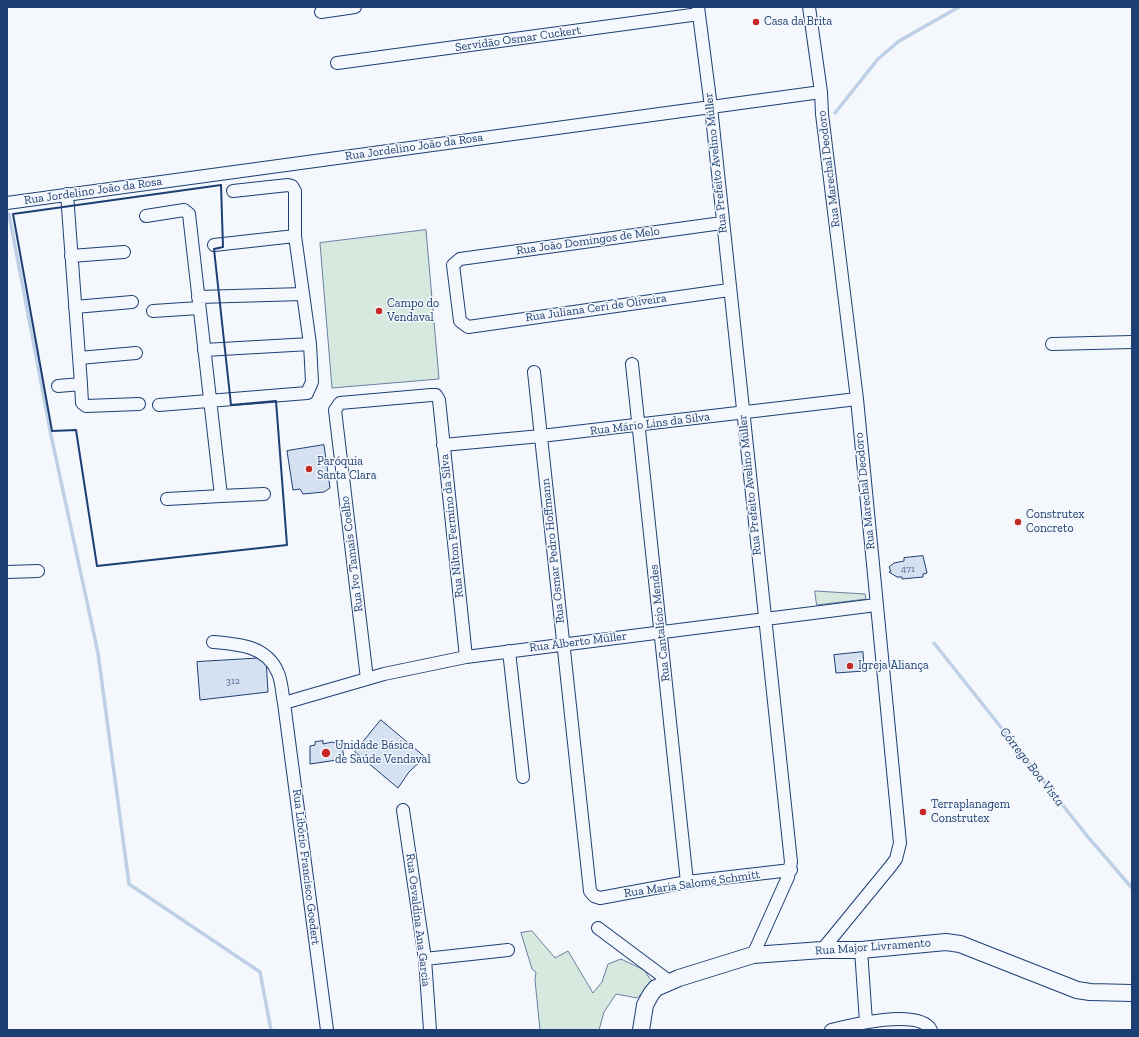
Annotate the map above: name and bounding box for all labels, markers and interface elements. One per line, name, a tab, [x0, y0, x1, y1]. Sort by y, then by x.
place label: Casa da Brita	[764, 15, 832, 29]
marker: Casa da Brita	[751, 17, 761, 27]
street label: Servidão Osmar Cuckert	[454, 23, 582, 55]
street label: Rua Prefeito Avelino Müller	[701, 92, 731, 234]
street label: Rua Marechal Deodoro	[815, 110, 843, 228]
street label: Rua Jordelino João da Rosa	[344, 130, 484, 164]
street label: Rua Jordelino João da Rosa	[23, 174, 163, 208]
street label: Rua João Domingos de Melo	[515, 224, 661, 258]
street label: Rua Juliana Ceri de Oliveira	[524, 291, 668, 325]
place label: Campo do Vendaval	[387, 297, 439, 325]
marker: Campo do Vendaval	[374, 306, 384, 316]
street label: Rua Mário Lins da Silva	[589, 409, 711, 439]
street label: Rua Prefeito Avelino Müller	[735, 414, 765, 556]
street label: Rua Marechal Deodoro	[852, 432, 878, 550]
street label: Rua Nilton Fermino da Silva	[437, 453, 467, 599]
place label: Paróquia Santa Clara	[317, 455, 377, 483]
marker: Paróquia Santa Clara	[304, 464, 314, 474]
street label: Rua Osmar Pedro Hoffmann	[538, 478, 568, 624]
street label: Rua Ivo Tamais Coelho	[338, 495, 366, 613]
place label: Construtex Concreto	[1026, 508, 1084, 536]
marker: Construtex Concreto	[1013, 517, 1023, 527]
house number: 471	[901, 563, 915, 575]
street label: Rua Cantalício Mendes	[647, 564, 673, 682]
street label: Rua Alberto Müller	[528, 629, 628, 655]
place label: Igreja Aliança	[858, 659, 929, 673]
marker: Igreja Aliança	[845, 661, 855, 671]
house number: 312	[226, 675, 240, 687]
water label: Córrego Boa Vista	[996, 724, 1068, 810]
place label: Unidade Básica de Saúde Vendaval	[335, 739, 431, 767]
marker: Unidade Básica de Saúde Vendaval	[320, 747, 332, 759]
street label: Rua Libório Francisco Goedert	[289, 788, 323, 946]
place label: Terraplanagem Construtex	[931, 798, 1010, 826]
marker: Terraplanagem Construtex	[918, 807, 928, 817]
street label: Rua Osvaldina Ana Garcia	[403, 853, 433, 987]
street label: Rua Maria Salomé Schmitt	[623, 867, 761, 901]
street label: Rua Major Livramento	[815, 936, 931, 958]

